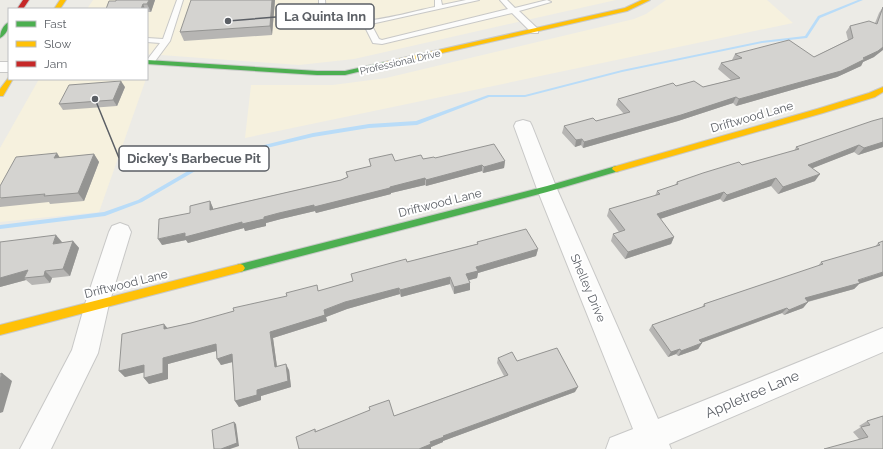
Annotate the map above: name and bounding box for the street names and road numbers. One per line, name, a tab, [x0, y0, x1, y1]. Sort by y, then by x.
street label: Professional Drive	[359, 47, 441, 77]
street label: Driftwood Lane	[709, 99, 795, 135]
street label: Driftwood Lane	[397, 186, 483, 220]
street label: Shelley Drive	[567, 252, 609, 324]
street label: Driftwood Lane	[83, 267, 169, 301]
street label: Appletree Lane	[703, 367, 801, 421]

